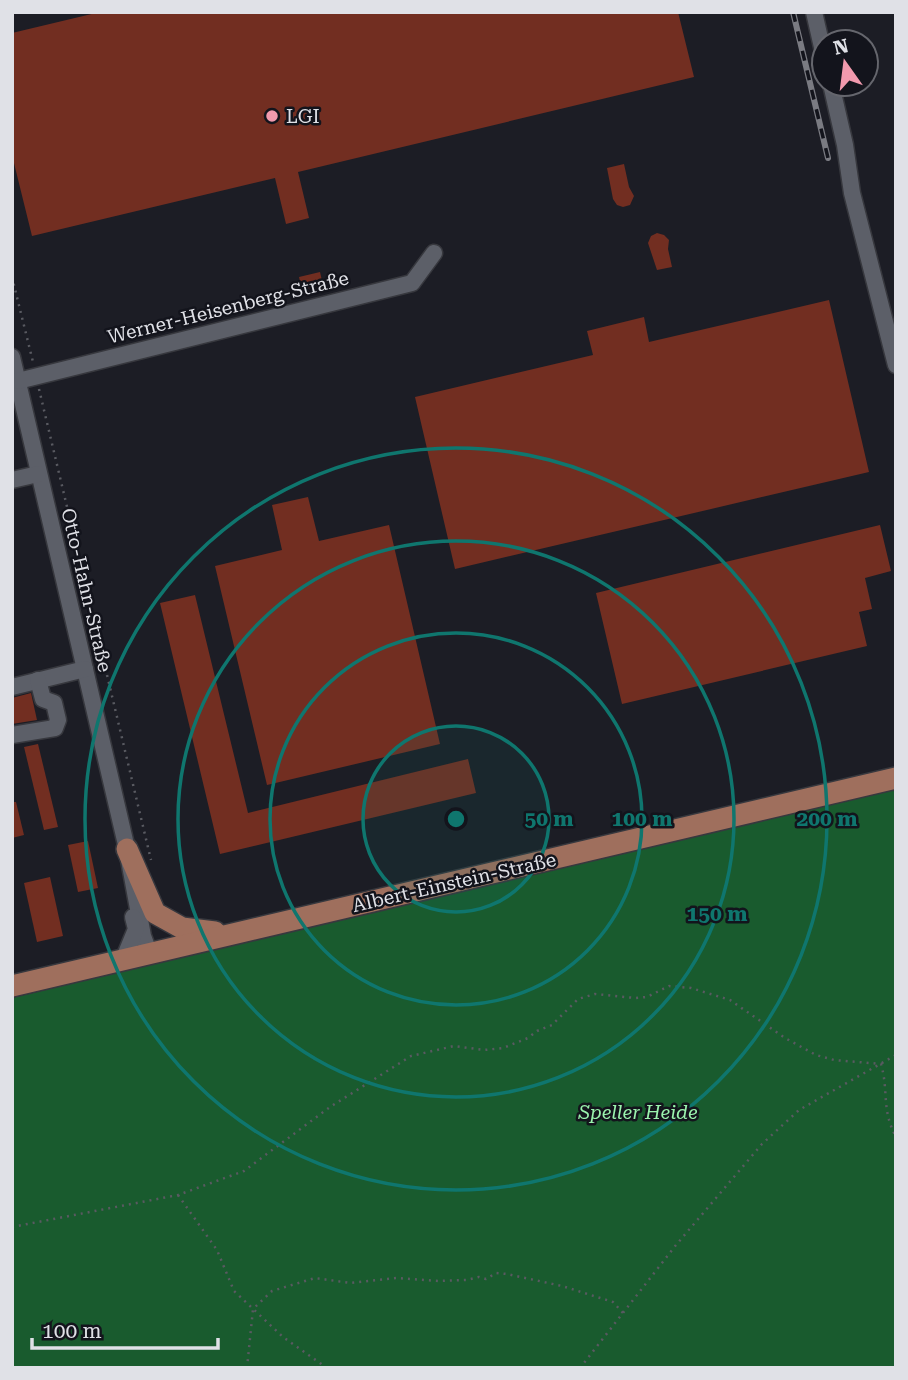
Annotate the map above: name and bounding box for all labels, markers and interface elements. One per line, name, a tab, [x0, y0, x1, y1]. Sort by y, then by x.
north arrow	[810, 28, 880, 98]
text: N	[831, 34, 851, 60]
place label: LGI	[286, 105, 320, 128]
marker: LGI	[264, 108, 280, 124]
street label: Werner-Heisenberg-Straße	[105, 266, 351, 349]
street label: Otto-Hahn-Straße	[56, 506, 117, 674]
centre of rings	[444, 807, 468, 831]
text: 50 m	[524, 807, 574, 831]
text: 100 m	[612, 807, 672, 831]
text: 200 m	[797, 807, 857, 831]
street label: Albert-Einstein-Straße	[350, 848, 558, 917]
text: 150 m	[687, 902, 747, 926]
park label: Speller Heide	[577, 1101, 698, 1124]
scale bar	[32, 1306, 217, 1350]
text: 100 m	[42, 1319, 102, 1343]

